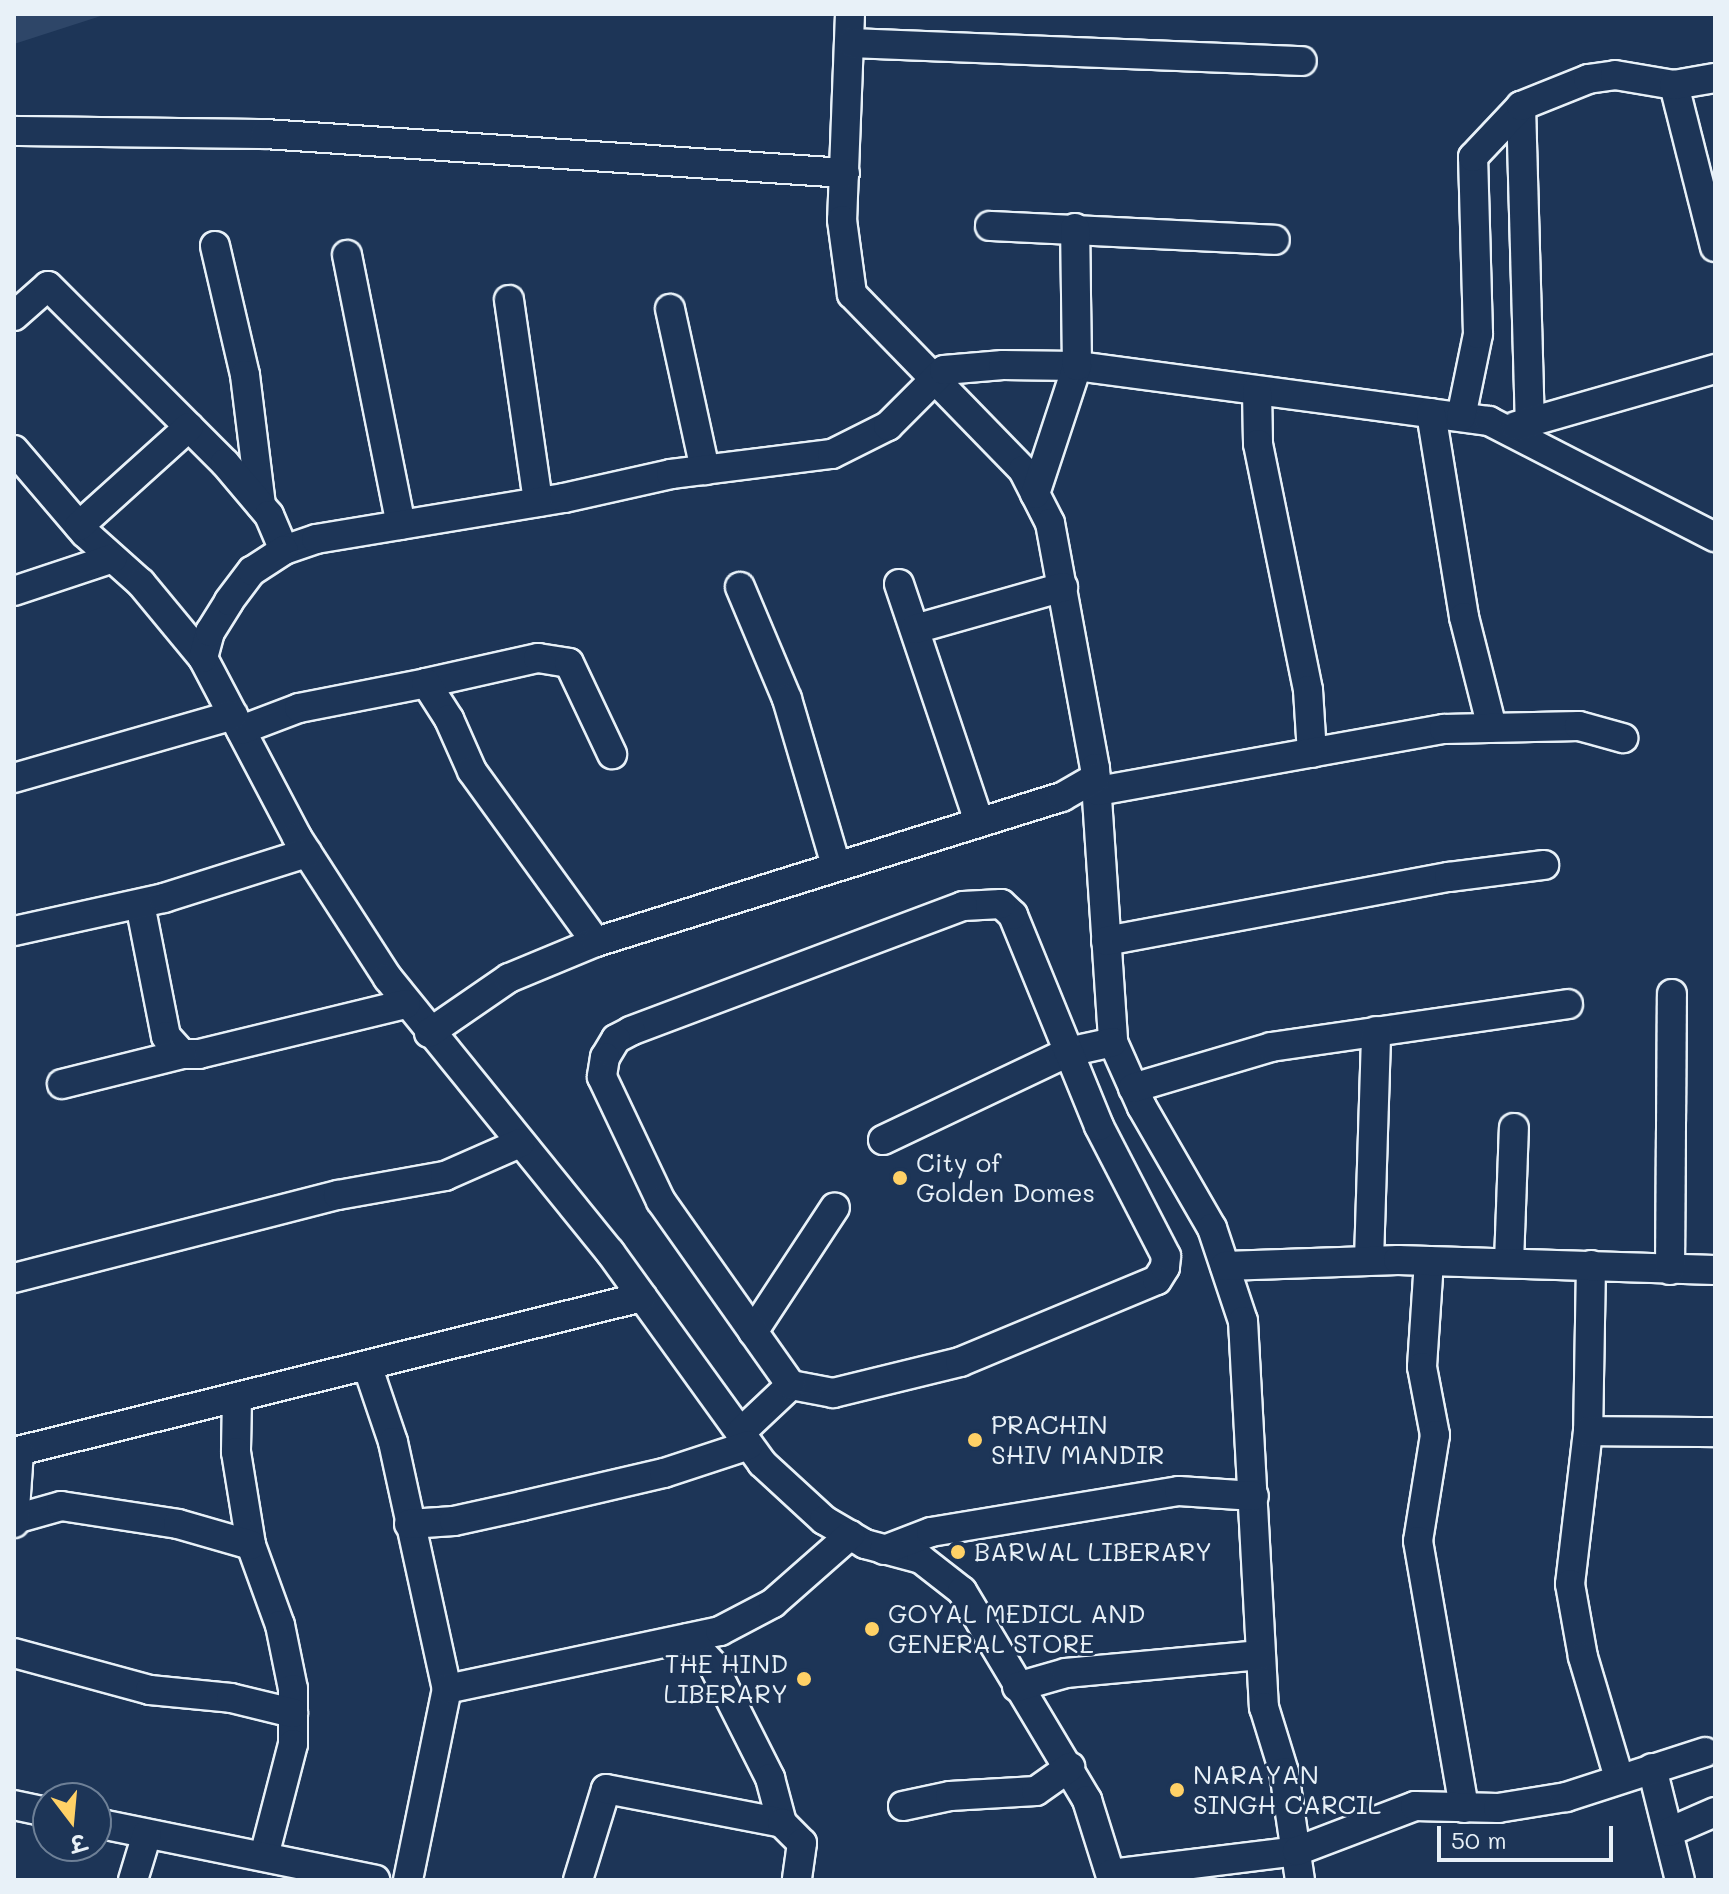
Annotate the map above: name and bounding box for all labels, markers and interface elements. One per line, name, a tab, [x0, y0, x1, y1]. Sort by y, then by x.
place label: City of Golden Domes	[916, 1147, 1095, 1208]
marker: City of Golden Domes	[891, 1169, 909, 1187]
place label: PRACHIN SHIV MANDIR	[991, 1409, 1164, 1470]
marker: PRACHIN SHIV MANDIR	[966, 1431, 984, 1449]
place label: BARWAL LIBERARY	[974, 1536, 1212, 1568]
marker: BARWAL LIBERARY	[949, 1543, 967, 1561]
place label: GOYAL MEDICL AND GENERAL STORE	[888, 1598, 1145, 1660]
marker: GOYAL MEDICL AND GENERAL STORE	[863, 1620, 881, 1638]
place label: THE HIND LIBERARY	[664, 1648, 788, 1710]
marker: THE HIND LIBERARY	[795, 1670, 813, 1688]
place label: NARAYAN SINGH CARCIL	[1193, 1759, 1381, 1820]
marker: NARAYAN SINGH CARCIL	[1168, 1781, 1186, 1799]
north arrow	[32, 1782, 112, 1862]
scale bar	[1441, 1810, 1617, 1860]
text: 50 m	[1451, 1824, 1507, 1855]
text: उ	[67, 1828, 89, 1860]

